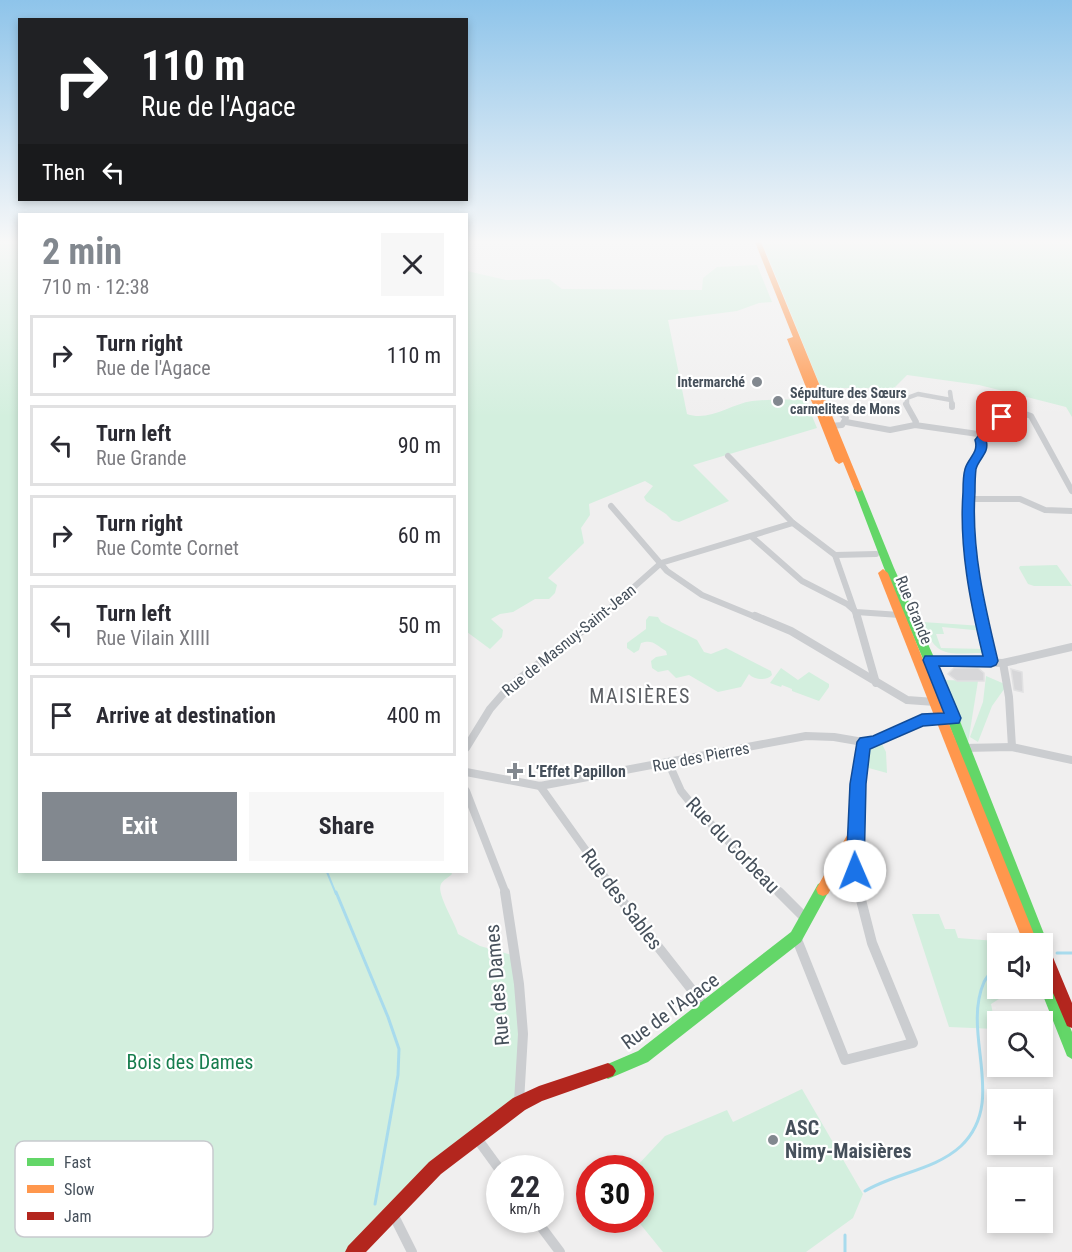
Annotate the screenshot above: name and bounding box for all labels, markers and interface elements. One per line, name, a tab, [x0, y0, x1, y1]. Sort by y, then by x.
text: 110 m	[141, 41, 246, 90]
icon: right	[42, 42, 120, 120]
text: Rue de l'Agace	[141, 91, 296, 123]
icon: left	[97, 156, 130, 189]
text: Then	[42, 160, 85, 185]
text: 2 min	[42, 231, 122, 273]
button: close	[381, 233, 444, 296]
text: 710 m · 12:38	[42, 275, 149, 299]
text: Turn right	[96, 331, 183, 356]
icon: right	[45, 339, 78, 372]
text: 110 m	[387, 343, 441, 368]
text: Rue de l'Agace	[96, 356, 211, 380]
place label: Intermarché	[677, 374, 745, 390]
marker: Intermarché	[750, 375, 764, 389]
place label: Sépulture des Sœurs carmelites de Mons	[790, 385, 907, 417]
pin	[976, 391, 1027, 442]
marker: Sépulture des Sœurs carmelites de Mons	[771, 394, 785, 408]
icon: arrive	[985, 400, 1018, 433]
text: Turn left	[96, 421, 171, 446]
icon: left	[45, 429, 78, 462]
text: 90 m	[398, 433, 441, 458]
text: Rue Grande	[96, 446, 186, 470]
text: Turn right	[96, 511, 183, 536]
icon: right	[45, 519, 78, 552]
text: 60 m	[398, 523, 441, 548]
text: Rue Comte Cornet	[96, 536, 239, 560]
street label: Rue Grande	[892, 573, 936, 647]
street label: Rue de Masnuy-Saint-Jean	[498, 580, 640, 700]
text: Turn left	[96, 601, 171, 626]
icon: left	[45, 609, 78, 642]
text: 50 m	[398, 613, 441, 638]
text: Rue Vilain XIIII	[96, 626, 210, 650]
district label: MAISIÈRES	[589, 684, 691, 708]
icon: arrive	[45, 699, 78, 732]
text: Arrive at destination	[96, 703, 276, 728]
text: 400 m	[387, 703, 441, 728]
street label: Rue des Pierres	[651, 738, 751, 776]
marker: L’Effet Papillon	[506, 762, 524, 780]
place label: L’Effet Papillon	[528, 762, 626, 781]
button: Exit	[42, 792, 237, 861]
button: Share	[249, 792, 444, 861]
street label: Rue du Corbeau	[681, 792, 785, 898]
position arrow	[823, 839, 887, 903]
street label: Rue des Sables	[576, 844, 668, 954]
street label: Rue des Dames	[480, 923, 514, 1047]
map controls	[987, 933, 1053, 1233]
button: sound	[987, 933, 1053, 999]
street label: Rue de l'Agace	[617, 968, 723, 1054]
button: search	[987, 1011, 1053, 1077]
park label: Bois des Dames	[127, 1050, 253, 1074]
button: +	[987, 1089, 1053, 1155]
place label: ASC Nimy-Maisières	[785, 1116, 912, 1163]
marker: ASC Nimy-Maisières	[766, 1133, 780, 1147]
legend	[15, 1141, 213, 1237]
text: Fast	[64, 1153, 91, 1172]
speed limit sign: 30	[576, 1155, 654, 1233]
button: −	[987, 1167, 1053, 1233]
text: 22	[510, 1169, 540, 1204]
text: Slow	[64, 1180, 94, 1199]
text: km/h	[510, 1200, 540, 1218]
text: Jam	[64, 1207, 91, 1226]

